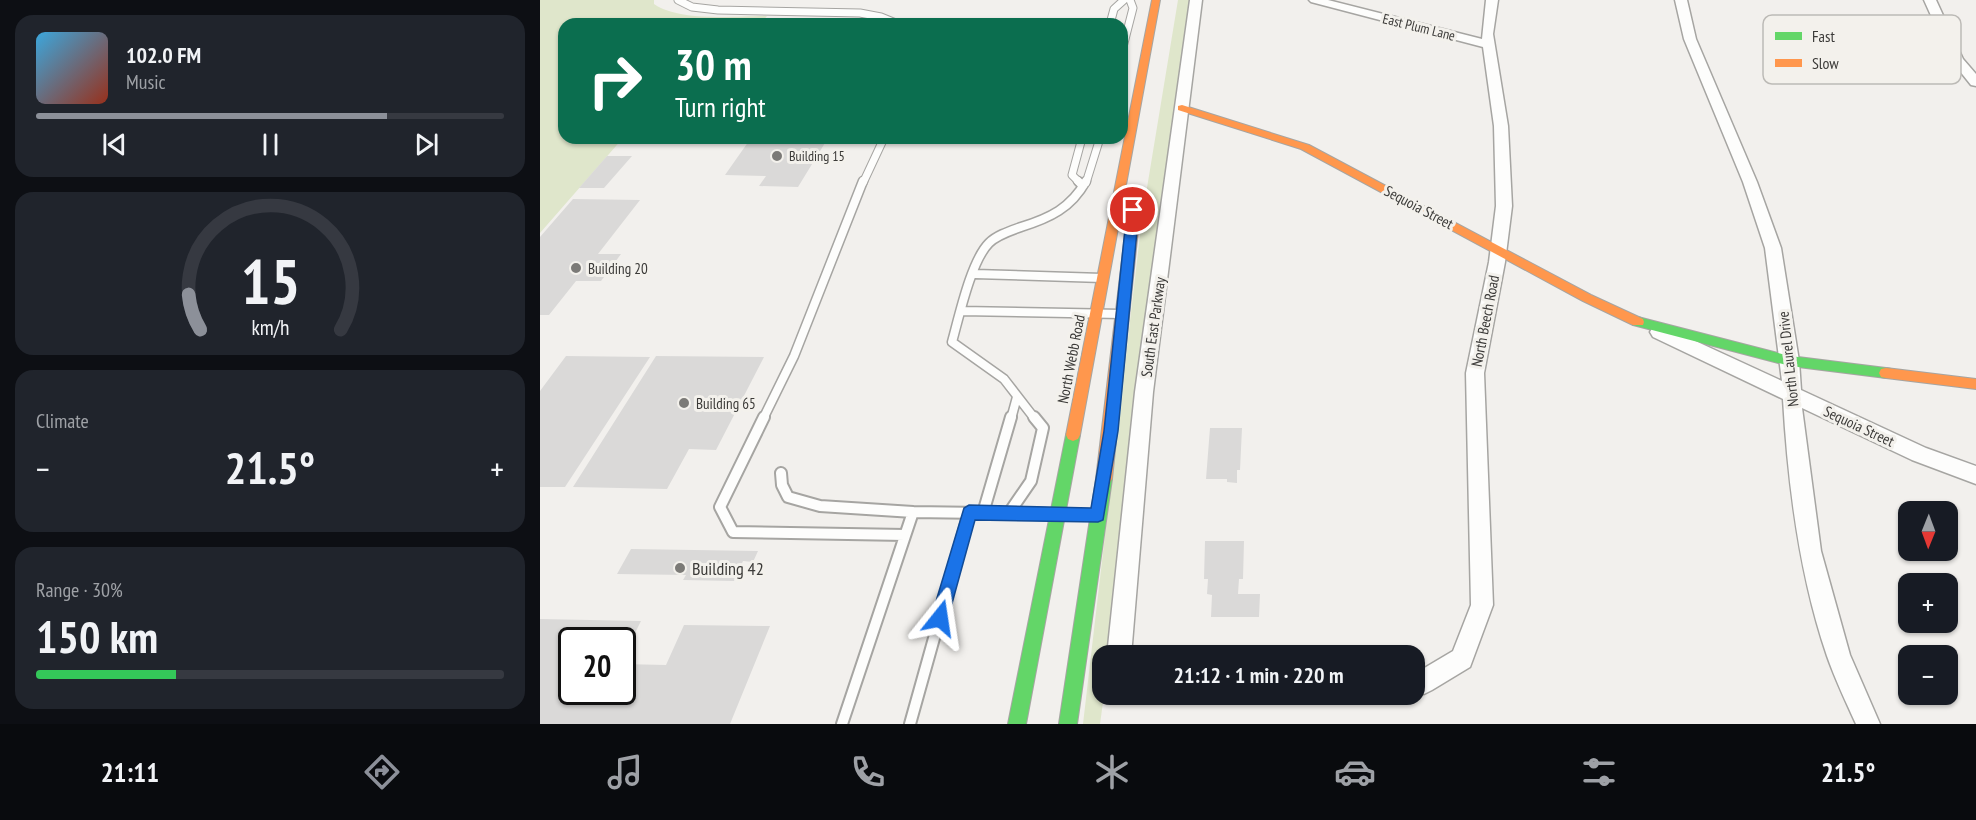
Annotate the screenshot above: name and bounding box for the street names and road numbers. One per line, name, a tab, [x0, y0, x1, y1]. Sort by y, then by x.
street label: East Plum Lane	[1381, 9, 1457, 45]
street label: Sequoia Street	[1381, 181, 1457, 233]
street label: North Beech Road	[1467, 274, 1503, 368]
street label: South East Parkway	[1137, 275, 1169, 378]
street label: North Laurel Drive	[1774, 310, 1802, 408]
street label: North Webb Road	[1053, 313, 1089, 405]
street label: Sequoia Street	[1821, 401, 1897, 451]

